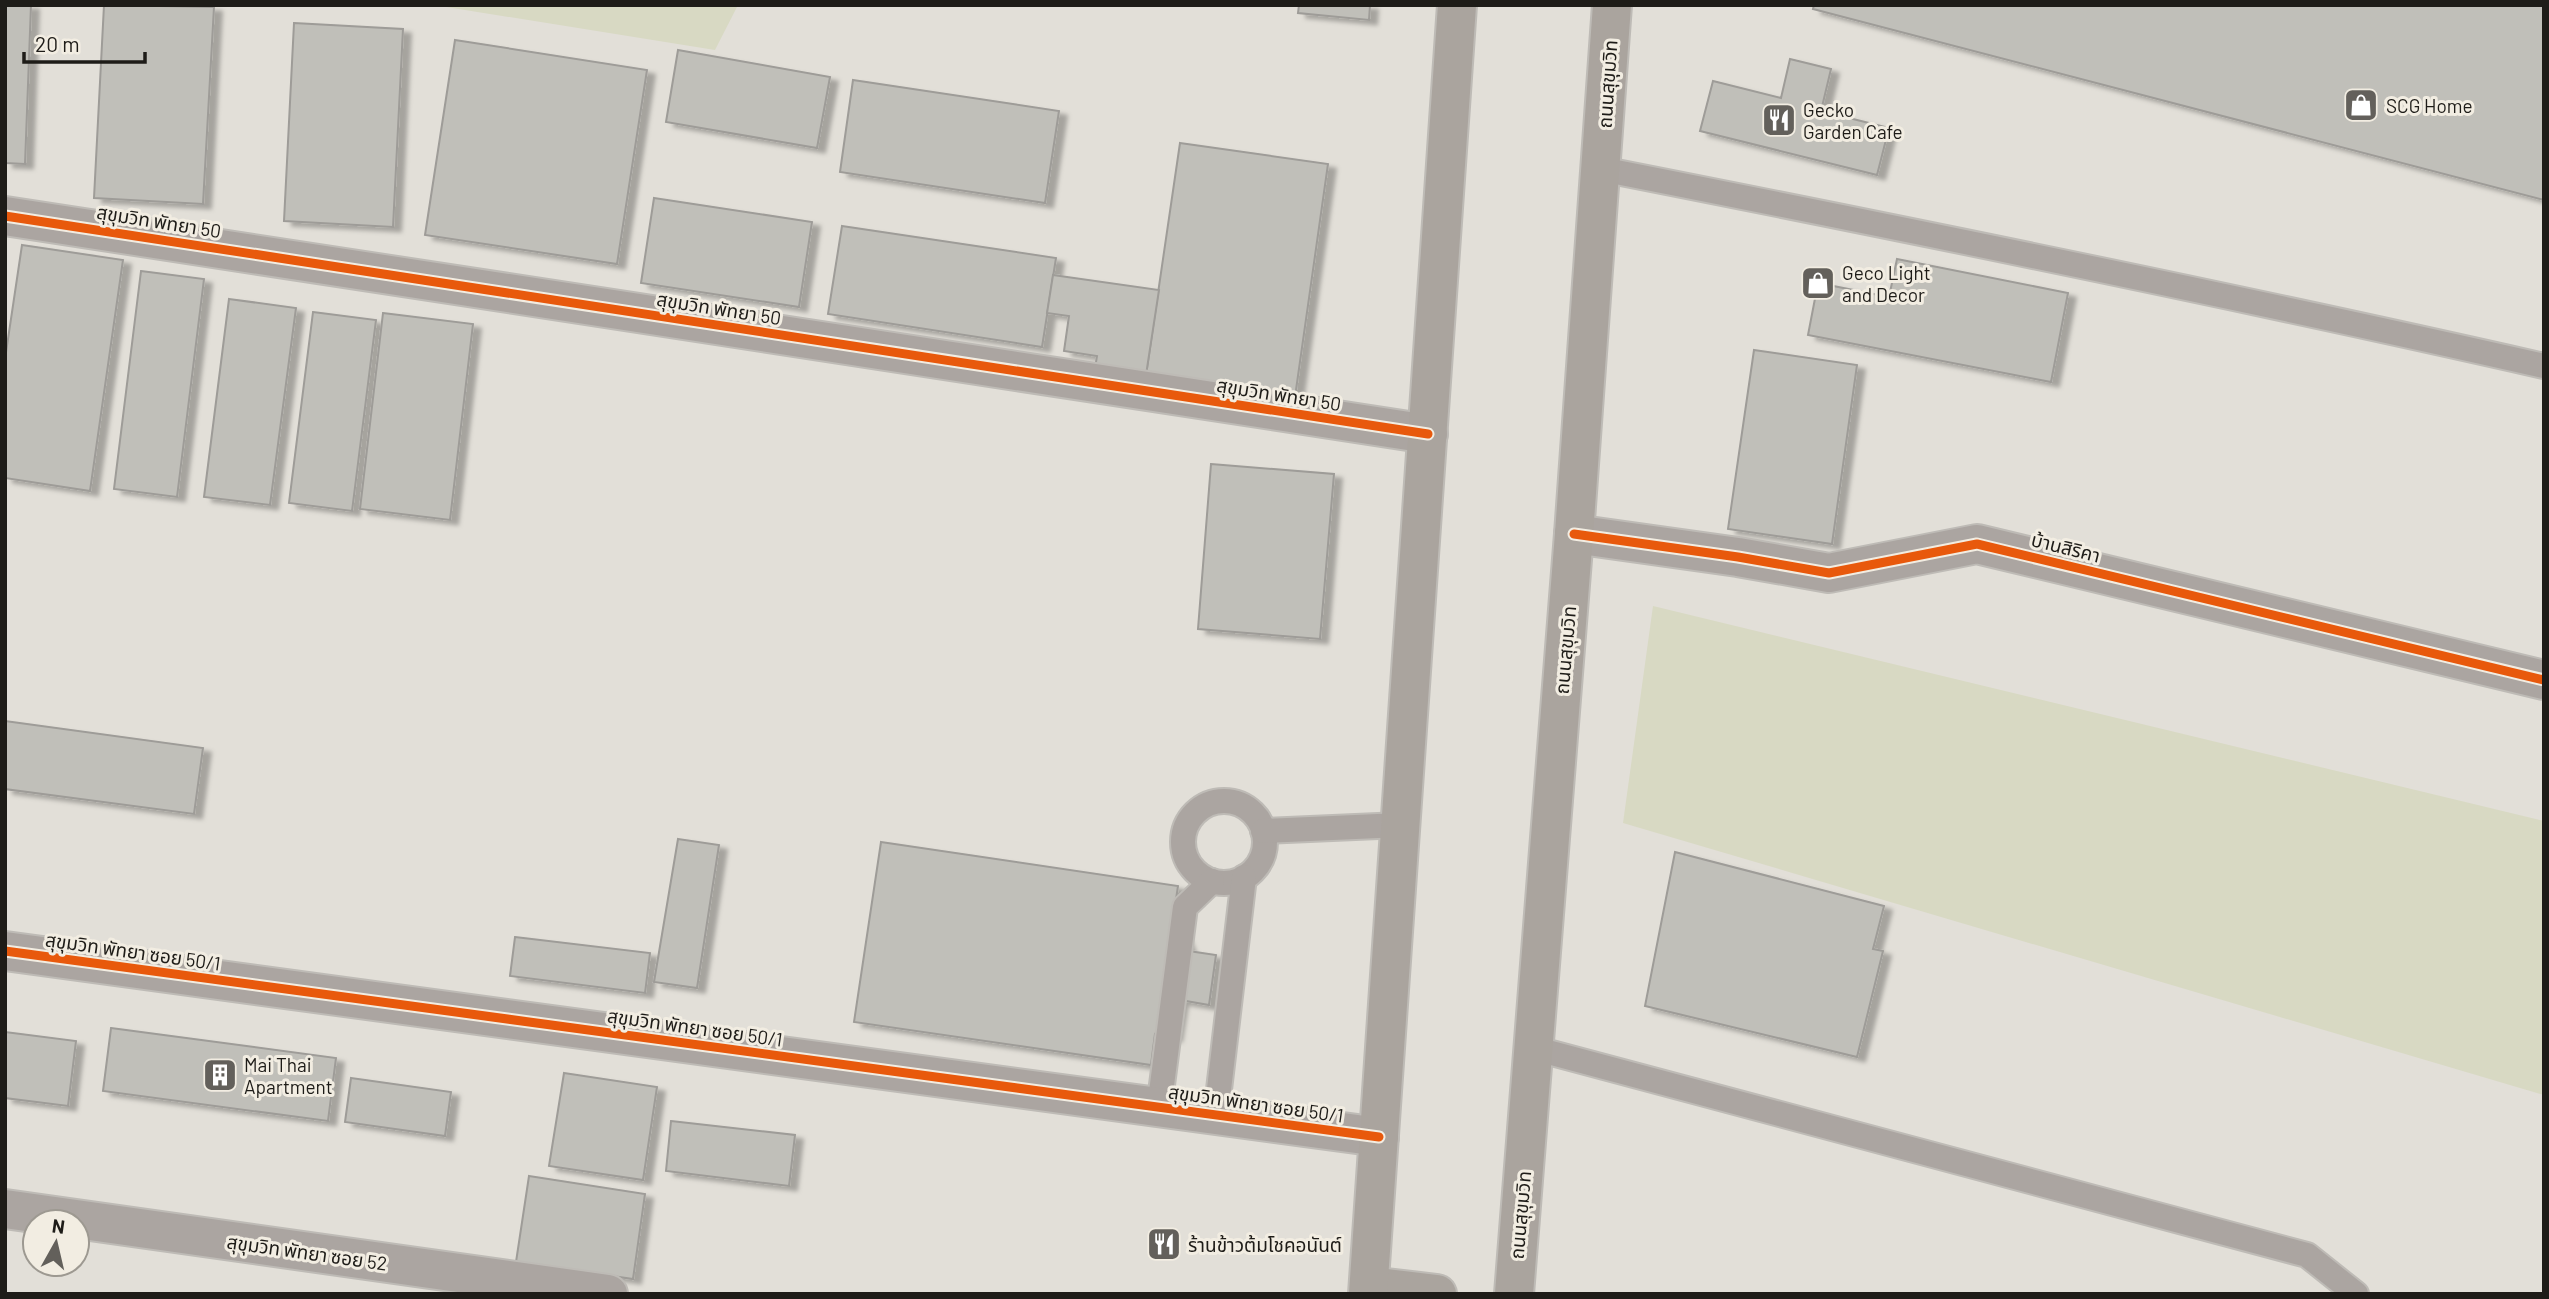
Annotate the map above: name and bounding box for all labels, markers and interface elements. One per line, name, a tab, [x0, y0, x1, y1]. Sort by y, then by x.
scale bar	[24, 21, 145, 65]
text: 20 m	[35, 31, 80, 56]
street label: ถนนสุขุมวิท	[1592, 39, 1623, 129]
shop icon: SCG Home	[2342, 86, 2380, 124]
place label: SCG Home	[2386, 94, 2473, 117]
place label: Gecko Garden Cafe	[1803, 98, 1903, 143]
restaurant icon: Gecko Garden Cafe	[1760, 101, 1798, 139]
street label: สุขุมวิท พัทยา 50	[95, 200, 223, 243]
place label: Geco Light and Decor	[1842, 261, 1931, 306]
shop icon: Geco Light and Decor	[1799, 264, 1837, 302]
street label: สุขุมวิท พัทยา 50	[655, 287, 783, 330]
street label: สุขุมวิท พัทยา 50	[1215, 373, 1343, 416]
street label: บ้านสิริคา	[2029, 527, 2103, 567]
street label: ถนนสุขุมวิท	[1550, 605, 1581, 695]
street label: สุขุมวิท พัทยา ซอย 50/1	[44, 927, 222, 976]
street label: สุขุมวิท พัทยา ซอย 50/1	[606, 1003, 784, 1052]
place label: Mai Thai Apartment	[244, 1053, 333, 1098]
building icon: Mai Thai Apartment	[201, 1056, 239, 1094]
street label: สุขุมวิท พัทยา ซอย 50/1	[1167, 1079, 1345, 1128]
street label: ถนนสุขุมวิท	[1505, 1170, 1536, 1260]
north arrow	[21, 1208, 91, 1278]
text: N	[51, 1213, 66, 1238]
restaurant icon: ร้านข้าวต้มโชคอนันต์	[1145, 1225, 1183, 1263]
street label: สุขุมวิท พัทยา ซอย 52	[225, 1229, 389, 1276]
place label: ร้านข้าวต้มโชคอนันต์	[1188, 1233, 1342, 1256]

